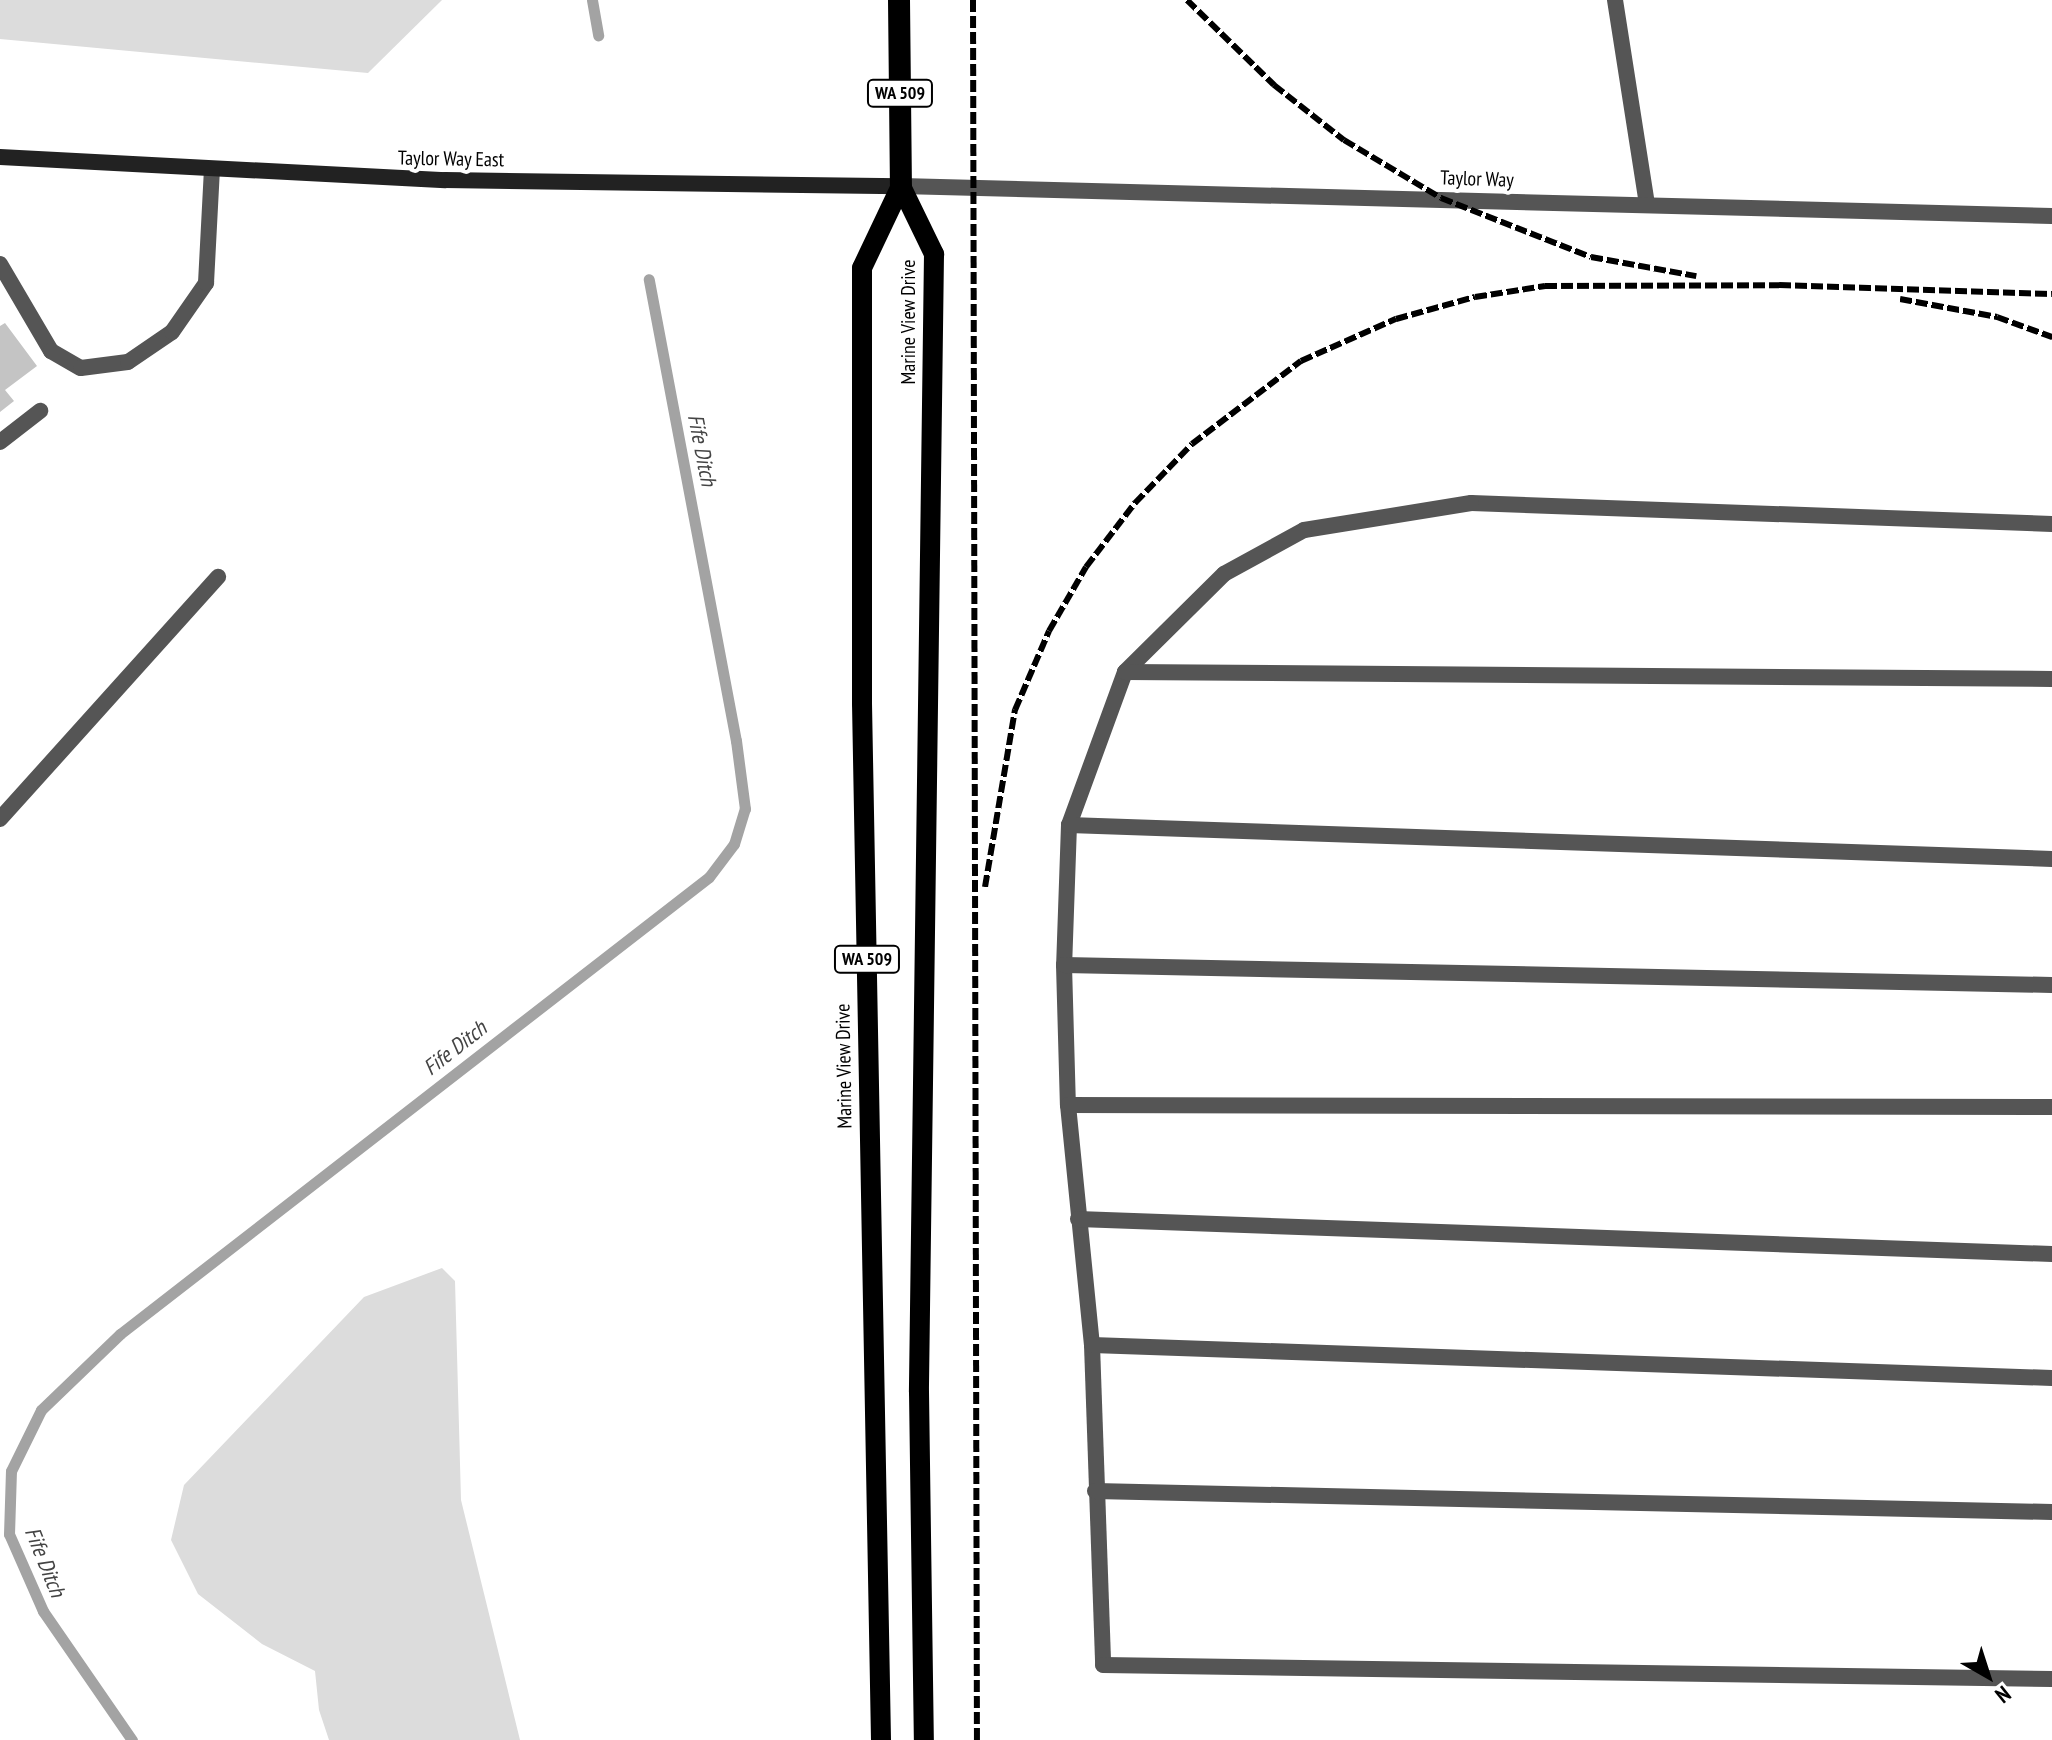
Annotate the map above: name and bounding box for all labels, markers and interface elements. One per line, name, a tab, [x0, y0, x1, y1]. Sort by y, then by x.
road number: WA 509	[866, 79, 934, 107]
street label: Taylor Way East	[397, 146, 505, 172]
street label: Taylor Way	[1440, 166, 1514, 192]
street label: Marine View Drive	[896, 259, 920, 385]
water label: Fife Ditch	[682, 412, 722, 488]
road number: WA 509	[833, 945, 901, 973]
street label: Marine View Drive	[831, 1003, 857, 1129]
water label: Fife Ditch	[418, 1015, 492, 1081]
water label: Fife Ditch	[19, 1523, 71, 1601]
north arrow	[1948, 1636, 2028, 1716]
text: N	[1990, 1680, 2017, 1709]

